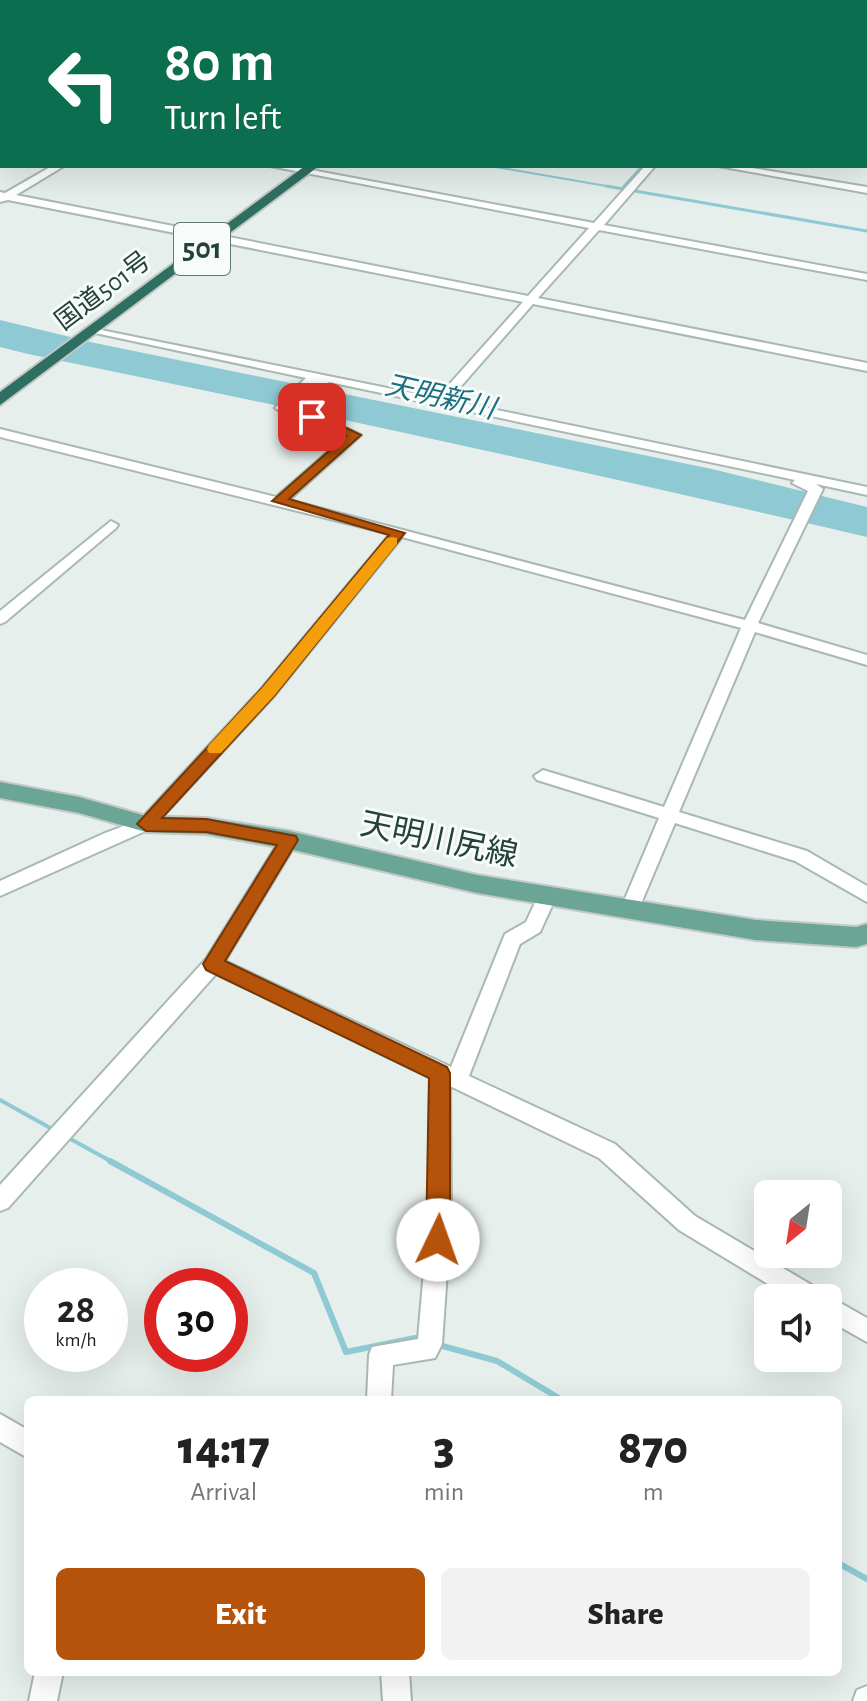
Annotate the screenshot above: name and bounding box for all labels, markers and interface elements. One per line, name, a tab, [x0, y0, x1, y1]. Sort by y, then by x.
icon: left	[32, 32, 136, 136]
text: 80 m	[164, 35, 274, 91]
text: Turn left	[164, 100, 281, 136]
road number: 501	[174, 223, 230, 275]
street label: 国道501号	[50, 246, 155, 335]
water label: 天明新川	[382, 370, 501, 425]
pin	[278, 383, 346, 451]
icon: arrive	[290, 395, 334, 439]
street label: 天明川尻線	[357, 806, 521, 872]
north arrow	[754, 1180, 842, 1268]
map controls	[754, 1180, 842, 1372]
position arrow	[396, 1198, 480, 1282]
speed limit sign: 30	[144, 1268, 248, 1372]
button: sound	[754, 1284, 842, 1372]
text: 28	[57, 1290, 95, 1330]
text: km/h	[55, 1330, 97, 1350]
text: 14:17	[178, 1425, 270, 1473]
text: 3	[433, 1425, 455, 1473]
text: 870	[618, 1425, 688, 1473]
text: Arrival	[190, 1479, 257, 1505]
text: min	[424, 1479, 464, 1505]
text: m	[643, 1479, 664, 1505]
button: Exit	[56, 1568, 425, 1660]
button: Share	[441, 1568, 810, 1660]

